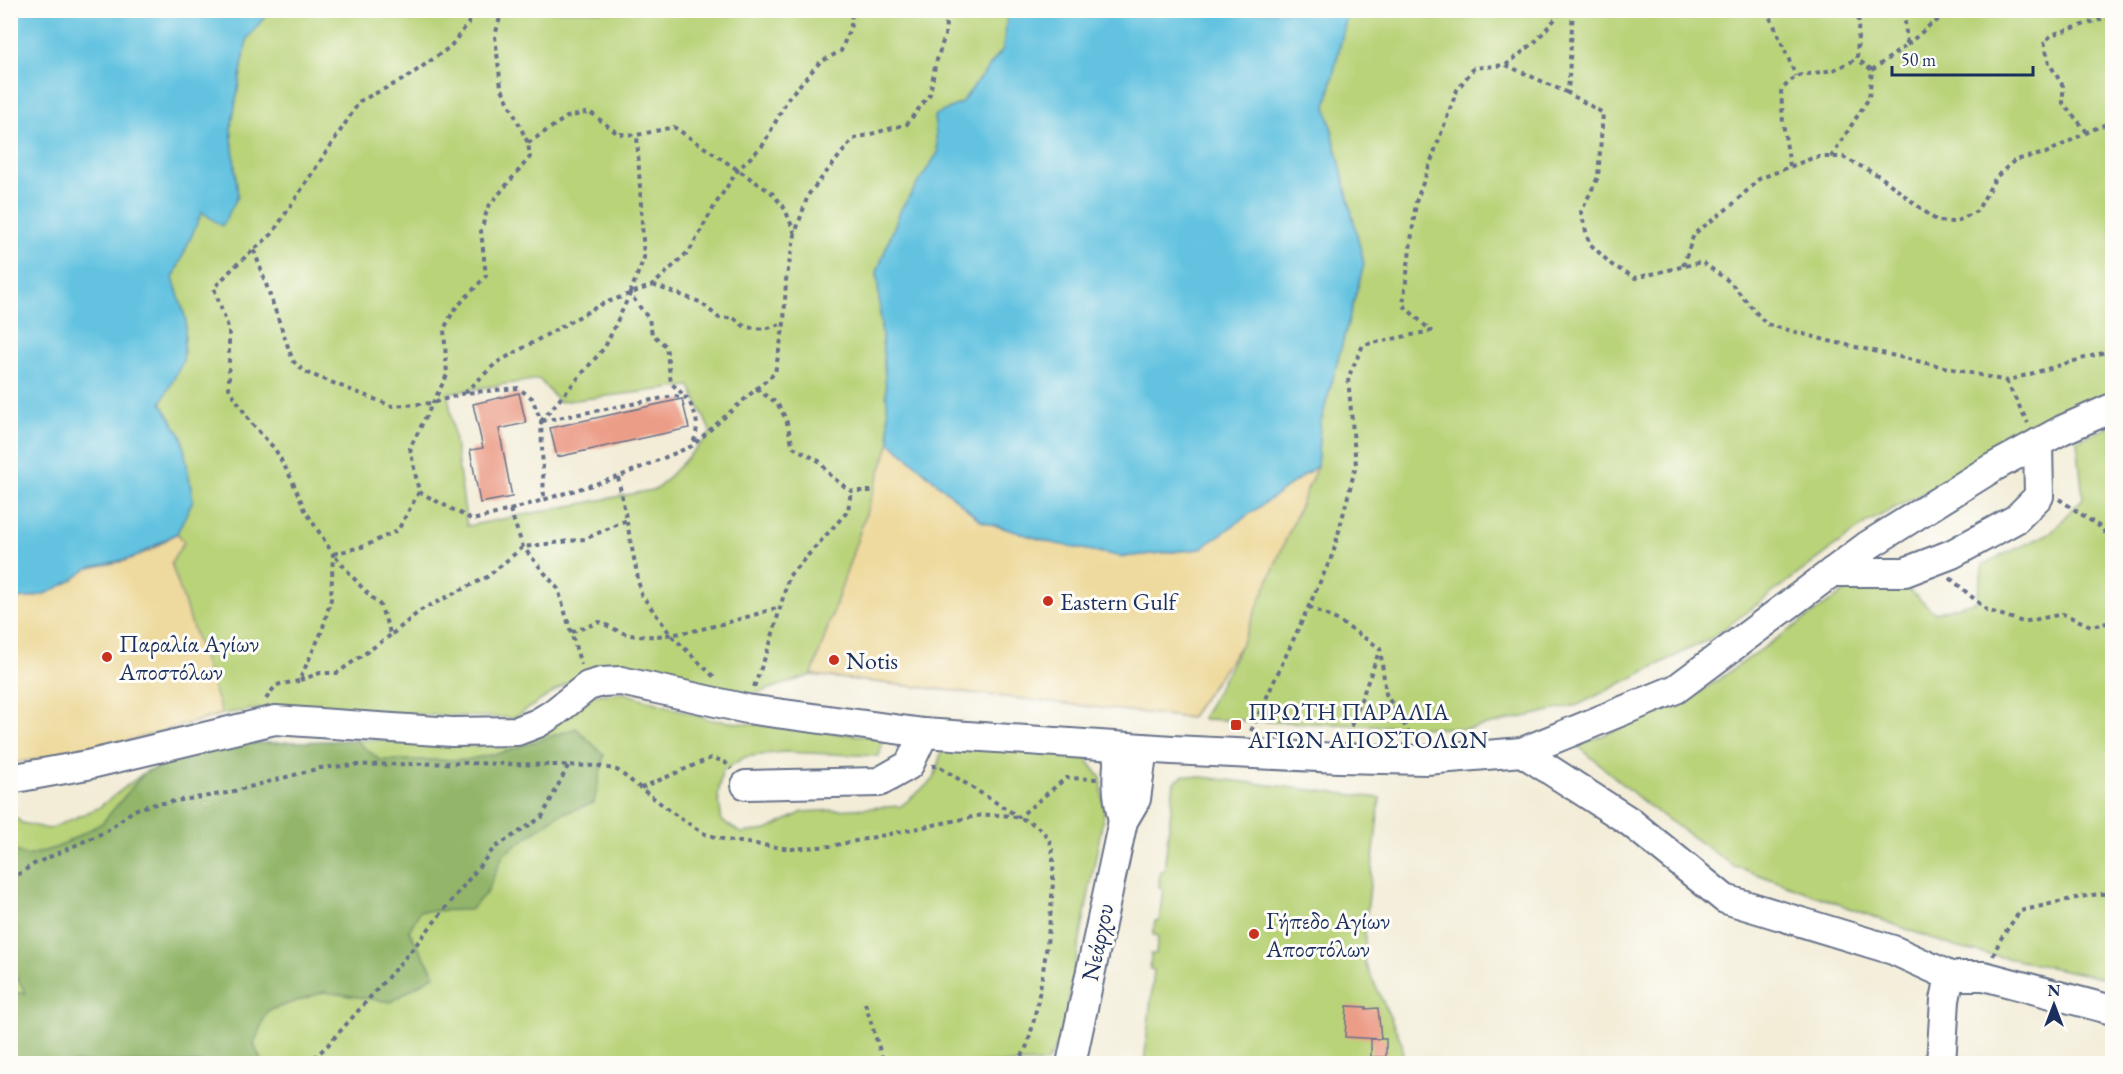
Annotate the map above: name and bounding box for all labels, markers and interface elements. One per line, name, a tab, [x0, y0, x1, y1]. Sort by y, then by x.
scale bar	[1892, 39, 2033, 77]
text: 50 m	[1901, 48, 1936, 71]
place label: Eastern Gulf	[1060, 586, 1180, 617]
marker: Eastern Gulf	[1041, 594, 1055, 608]
place label: Παραλία Αγίων Αποστόλων	[118, 628, 259, 687]
place label: Notis	[846, 645, 898, 676]
marker: Παραλία Αγίων Αποστόλων	[100, 650, 114, 664]
marker: Notis	[827, 653, 841, 667]
place label: ΠΡΩΤΗ ΠΑΡΑΛΙΑ ΑΓΙΩΝ ΑΠΟΣΤΟΛΩΝ	[1247, 696, 1488, 755]
marker: ΠΡΩΤΗ ΠΑΡΑΛΙΑ ΑΓΙΩΝ ΑΠΟΣΤΟΛΩΝ	[1229, 718, 1243, 732]
street label: Νεάρχου	[1074, 900, 1120, 984]
place label: Γήπεδο Αγίων Αποστόλων	[1265, 905, 1390, 964]
marker: Γήπεδο Αγίων Αποστόλων	[1247, 927, 1261, 941]
north arrow	[2024, 975, 2084, 1035]
text: N	[2048, 980, 2061, 1001]

